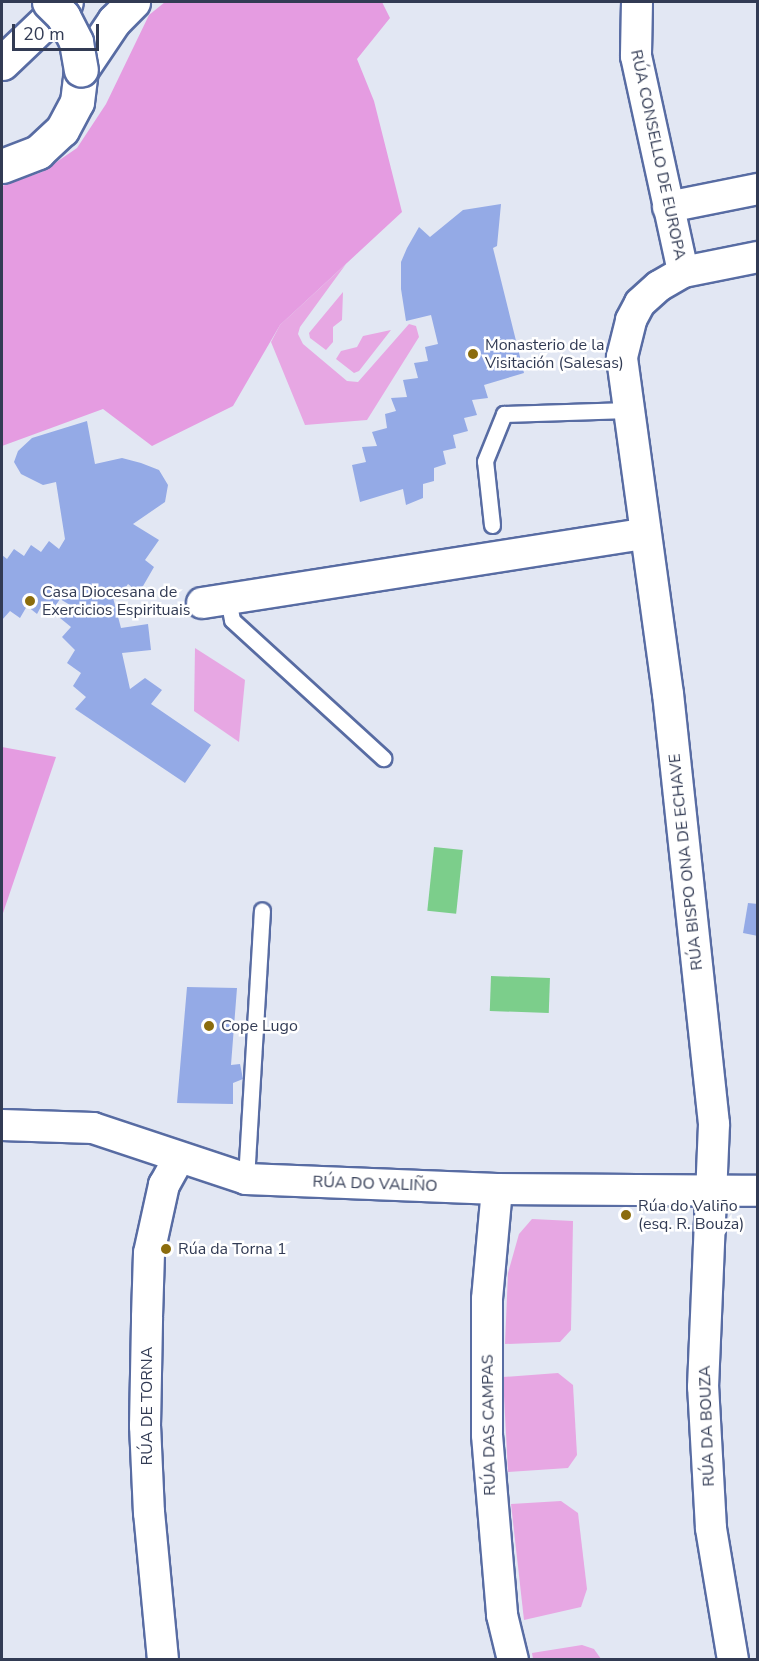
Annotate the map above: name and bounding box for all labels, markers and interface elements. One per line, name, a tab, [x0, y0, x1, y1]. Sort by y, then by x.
scale bar	[15, 12, 102, 50]
text: 20 m	[23, 22, 65, 46]
street label: RÚA CONSELLO DE EUROPA	[626, 48, 690, 262]
place label: Monasterio de la Visitación (Salesas)	[485, 335, 624, 373]
marker: Monasterio de la Visitación (Salesas)	[466, 347, 480, 361]
place label: Casa Diocesana de Exercicios Espirituais	[42, 582, 190, 620]
marker: Casa Diocesana de Exercicios Espirituais	[23, 594, 37, 608]
street label: RÚA BISPO ONA DE ECHAVE	[665, 753, 707, 971]
place label: Cope Lugo	[221, 1016, 298, 1036]
marker: Cope Lugo	[202, 1019, 216, 1033]
street label: RÚA DO VALIÑO	[312, 1172, 438, 1196]
place label: Rúa do Valiño (esq. R. Bouza)	[638, 1196, 744, 1234]
marker: Rúa do Valiño (esq. R. Bouza)	[619, 1208, 633, 1222]
place label: Rúa da Torna 1	[178, 1239, 287, 1259]
marker: Rúa da Torna 1	[159, 1242, 173, 1256]
street label: RÚA DE TORNA	[137, 1347, 157, 1465]
street label: RÚA DAS CAMPAS	[478, 1354, 500, 1496]
street label: RÚA DA BOUZA	[695, 1365, 719, 1487]

